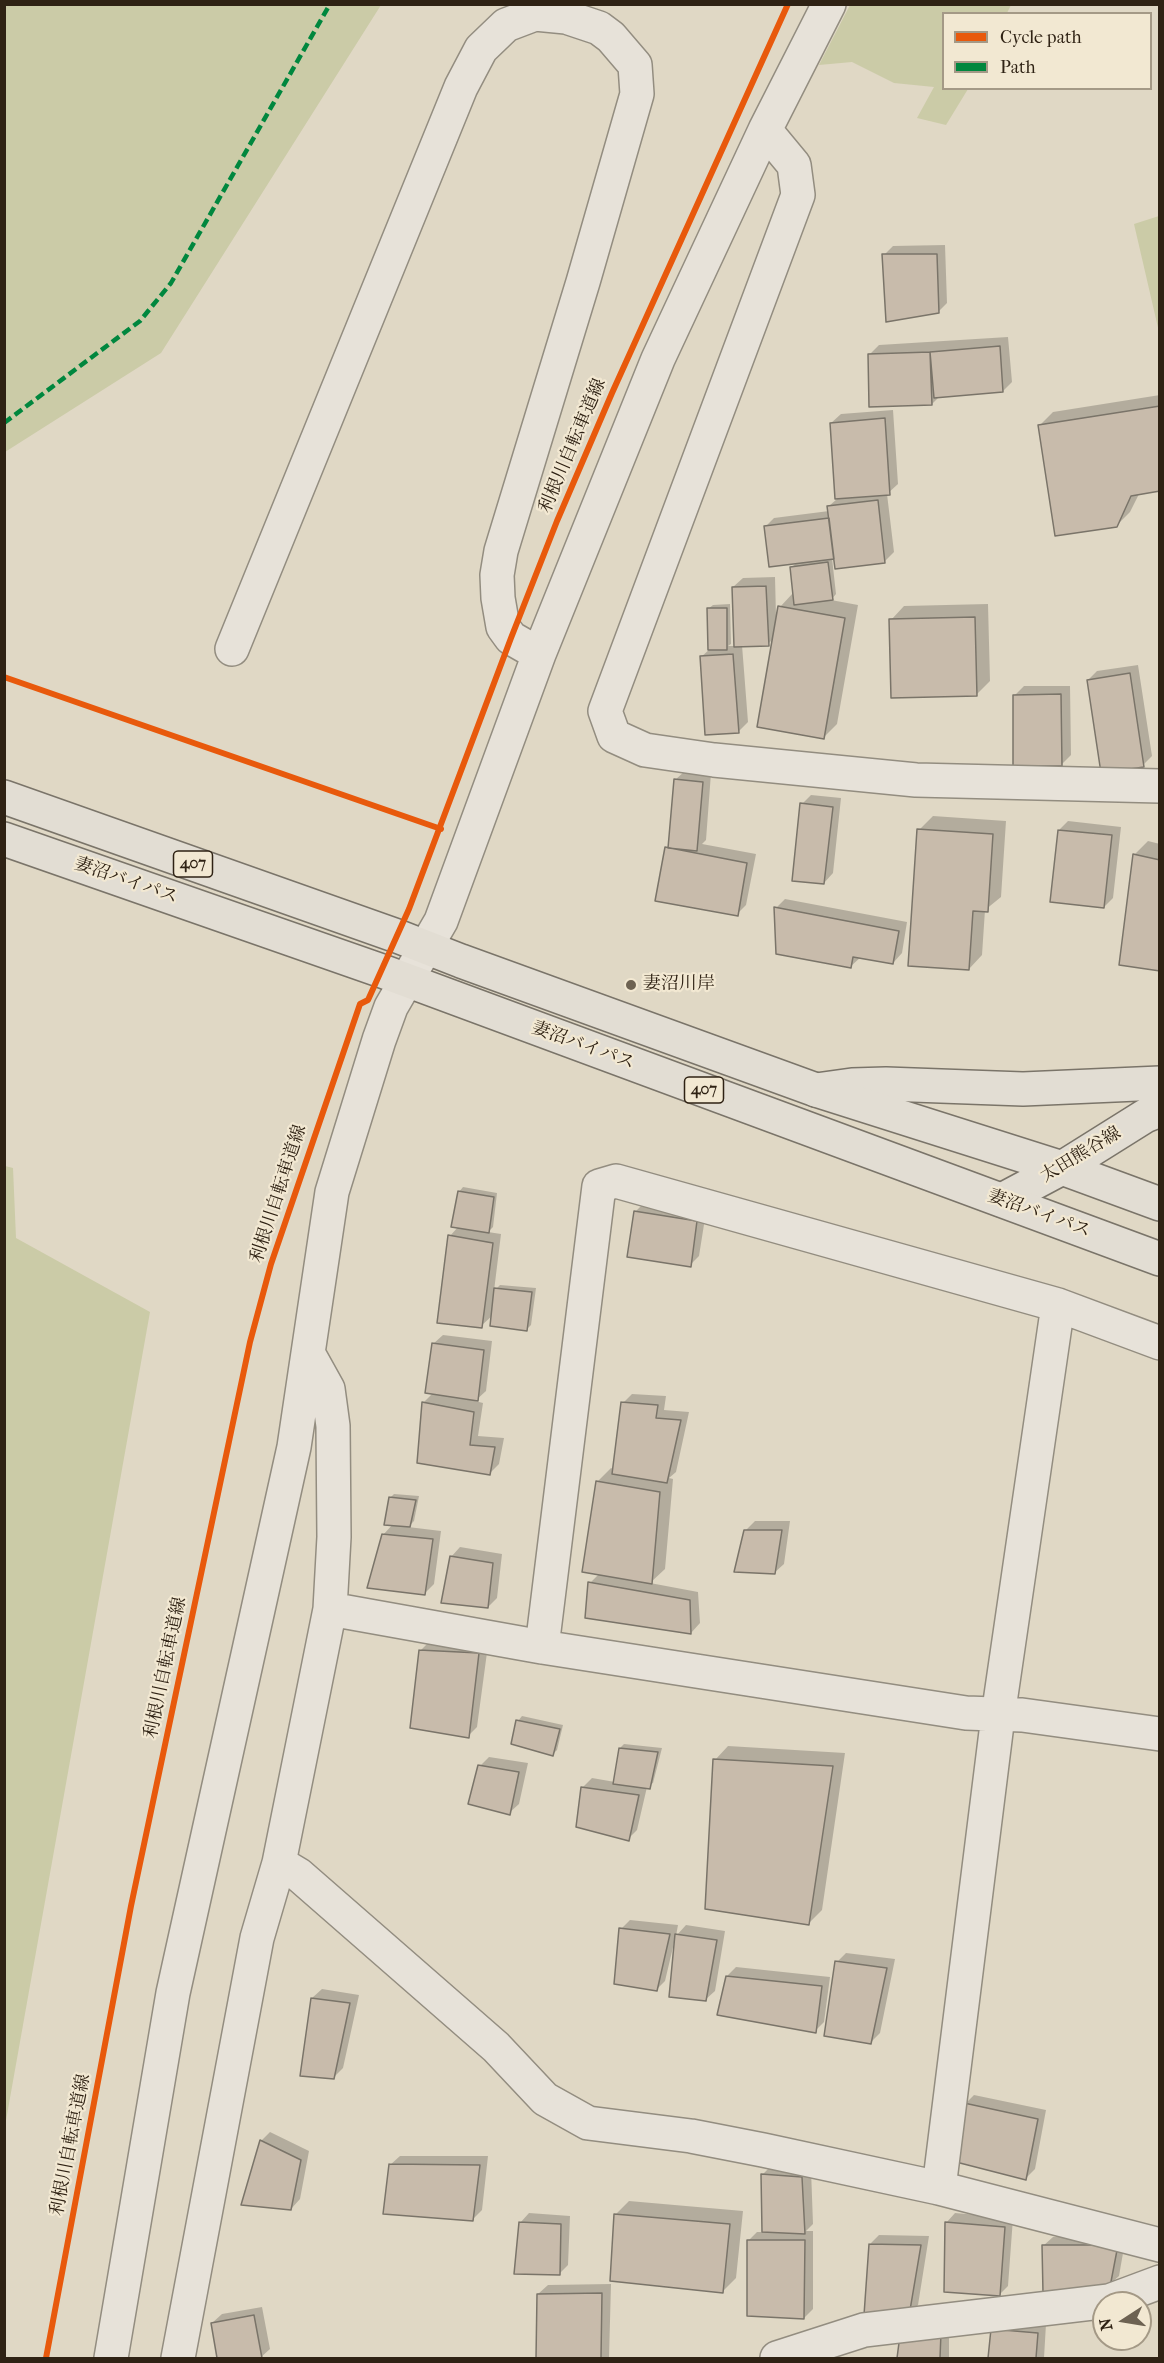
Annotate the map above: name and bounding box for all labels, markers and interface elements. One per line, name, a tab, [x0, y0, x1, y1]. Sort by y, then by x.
legend	[942, 12, 1152, 90]
text: Cycle path	[1000, 27, 1081, 48]
text: Path	[1000, 57, 1036, 78]
street label: 利根川自転車道線	[535, 376, 611, 516]
road number: 407	[174, 851, 212, 877]
street label: 妻沼バイパス	[71, 853, 181, 909]
place label: 妻沼川岸	[643, 974, 715, 996]
marker: 妻沼川岸	[624, 978, 638, 992]
street label: 妻沼バイパス	[529, 1017, 637, 1075]
road number: 407	[684, 1077, 724, 1103]
street label: 利根川自転車道線	[246, 1122, 312, 1266]
street label: 太田熊谷線	[1037, 1123, 1125, 1187]
street label: 妻沼バイパス	[985, 1185, 1093, 1243]
street label: 利根川自転車道線	[140, 1595, 192, 1741]
street label: 利根川自転車道線	[47, 2072, 95, 2218]
north arrow	[1092, 2291, 1152, 2351]
text: N	[1095, 2317, 1116, 2332]

